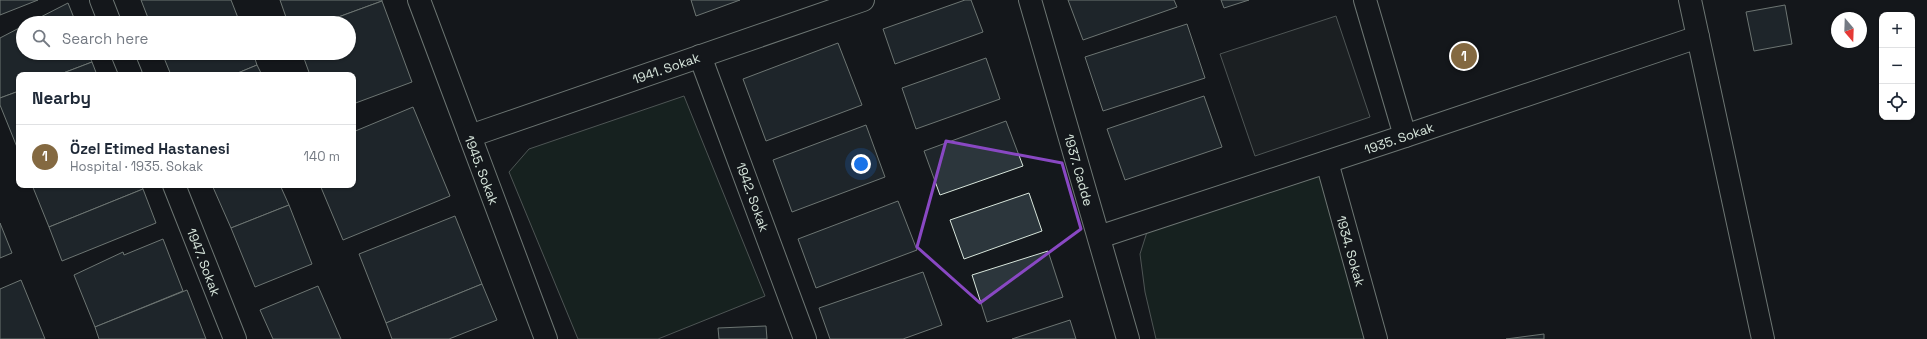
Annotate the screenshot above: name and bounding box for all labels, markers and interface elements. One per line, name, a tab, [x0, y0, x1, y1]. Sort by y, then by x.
north arrow	[1831, 12, 1867, 48]
map controls	[1879, 12, 1915, 120]
button: +	[1879, 12, 1915, 48]
search box	[16, 16, 356, 60]
icon: search	[30, 27, 52, 49]
text: Search here	[62, 29, 148, 48]
pin: 1	[1451, 41, 1477, 71]
button: −	[1879, 48, 1915, 84]
street label: 1941. Sokak	[630, 49, 702, 88]
button: locate	[1879, 84, 1915, 120]
text: Nearby	[32, 87, 91, 109]
street label: 1935. Sokak	[1362, 119, 1436, 158]
street label: 1937. Cadde	[1060, 132, 1097, 208]
street label: 1945. Sokak	[461, 133, 503, 207]
text: Özel Etimed Hastanesi	[70, 139, 230, 158]
text: 1	[42, 148, 48, 165]
text: 140 m	[304, 148, 340, 165]
your location	[851, 154, 871, 174]
text: Hospital · 1935. Sokak	[70, 158, 203, 175]
street label: 1942. Sokak	[732, 160, 773, 234]
street label: 1934. Sokak	[1332, 214, 1369, 289]
street label: 1947. Sokak	[183, 226, 224, 298]

